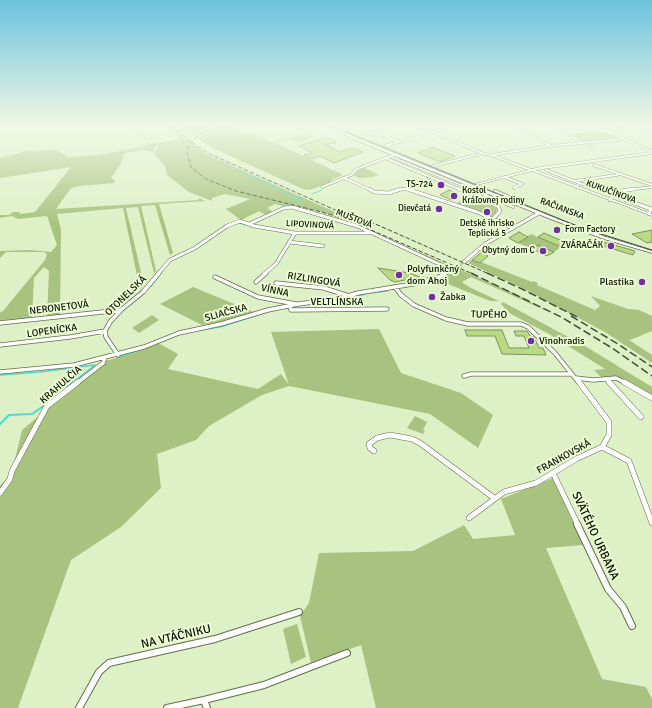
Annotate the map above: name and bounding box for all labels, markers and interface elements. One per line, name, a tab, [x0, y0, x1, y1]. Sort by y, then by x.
street label: KUKUČÍNOVA	[584, 178, 638, 206]
place label: TS-724	[406, 180, 433, 190]
marker: TS-724	[436, 180, 446, 190]
place label: Kostol Kráľovnej rodiny	[462, 186, 524, 207]
marker: Kostol Kráľovnej rodiny	[449, 191, 459, 201]
street label: RAČIANSKA	[538, 196, 586, 222]
place label: Dievčatá	[398, 204, 431, 214]
marker: Dievčatá	[434, 204, 444, 214]
street label: MUŠTOVÁ	[334, 207, 374, 231]
marker: Detské ihrisko Teplická 5	[482, 207, 492, 217]
street label: LIPOVINOVÁ	[286, 218, 334, 232]
place label: Detské ihrisko Teplická 5	[460, 219, 514, 240]
marker: Form Factory	[552, 225, 562, 235]
place label: Form Factory	[565, 225, 615, 235]
place label: ZVÁRAČÁK	[561, 241, 603, 251]
marker: ZVÁRAČÁK	[606, 241, 616, 251]
place label: Obytný dom C	[482, 246, 535, 256]
marker: Obytný dom C	[538, 246, 548, 256]
place label: Polyfunkčný dom Ahoj	[407, 263, 459, 286]
street label: RIZLINGOVÁ	[287, 270, 341, 290]
marker: Polyfunkčný dom Ahoj	[394, 270, 404, 280]
street label: OTONELSKÁ	[103, 273, 149, 319]
place label: Plastika	[600, 276, 634, 288]
marker: Plastika	[637, 277, 647, 287]
street label: VÍNNA	[260, 282, 290, 300]
place label: Žabka	[440, 291, 466, 303]
marker: Žabka	[427, 292, 437, 302]
street label: VELTLÍNSKA	[311, 296, 363, 308]
street label: NERONETOVÁ	[29, 298, 89, 318]
street label: SLIAČSKA	[204, 302, 248, 324]
street label: TUPÉHO	[471, 309, 507, 321]
street label: LOPENÍCKA	[26, 322, 78, 340]
place label: Vinohradis	[539, 335, 585, 347]
marker: Vinohradis	[526, 336, 536, 346]
street label: KRAHULČIA	[38, 364, 84, 406]
street label: FRANKOVSKÁ	[535, 437, 593, 477]
street label: SVÄTÉHO URBANA	[568, 490, 622, 582]
street label: NA VTÁČNIKU	[140, 622, 212, 652]

